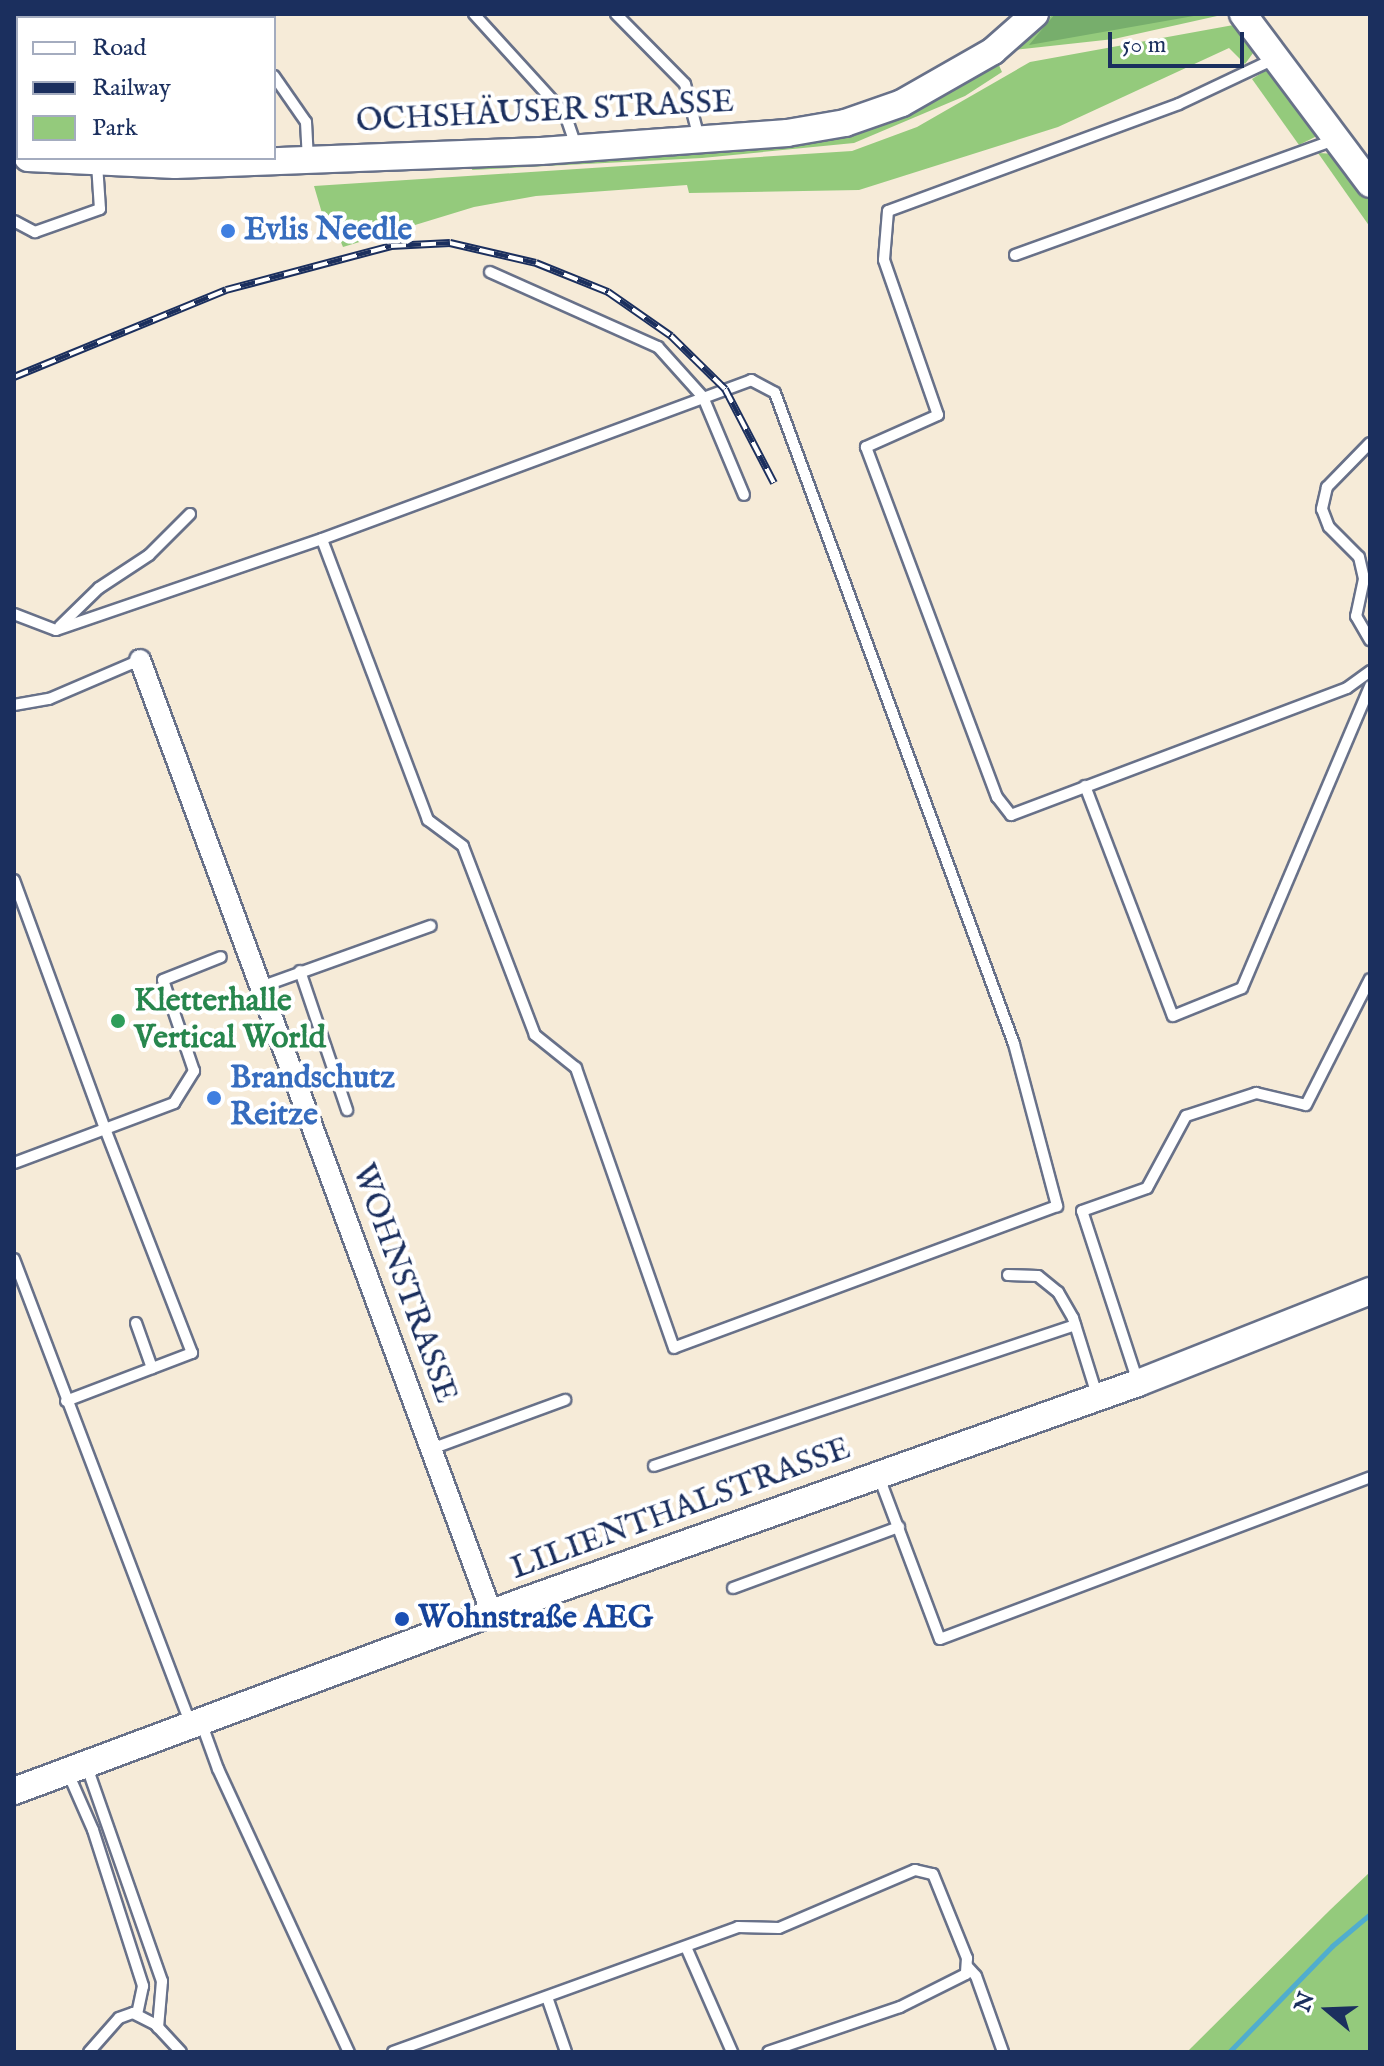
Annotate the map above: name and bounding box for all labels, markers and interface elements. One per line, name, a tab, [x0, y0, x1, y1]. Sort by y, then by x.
legend	[16, 16, 276, 160]
scale bar	[1112, 16, 1248, 66]
text: 50 m	[1122, 30, 1166, 61]
text: Road	[92, 33, 146, 64]
text: Railway	[92, 73, 171, 104]
street label: OCHSHÄUSER STRASSE	[355, 84, 735, 142]
text: Park	[92, 113, 138, 144]
place label: Evlis Needle	[244, 212, 412, 250]
marker: Evlis Needle	[219, 222, 237, 240]
place label: Kletterhalle Vertical World	[134, 984, 326, 1059]
marker: Kletterhalle Vertical World	[109, 1012, 127, 1030]
place label: Brandschutz Reitze	[230, 1061, 395, 1136]
marker: Brandschutz Reitze	[205, 1089, 223, 1107]
street label: WOHNSTRASSE	[342, 1159, 464, 1409]
street label: LILIENTHALSTRASSE	[506, 1431, 856, 1589]
place label: Wohnstraße AEG	[418, 1600, 653, 1638]
marker: Wohnstraße AEG	[393, 1610, 411, 1628]
north arrow	[1288, 1970, 1368, 2050]
text: N	[1289, 1989, 1322, 2016]

